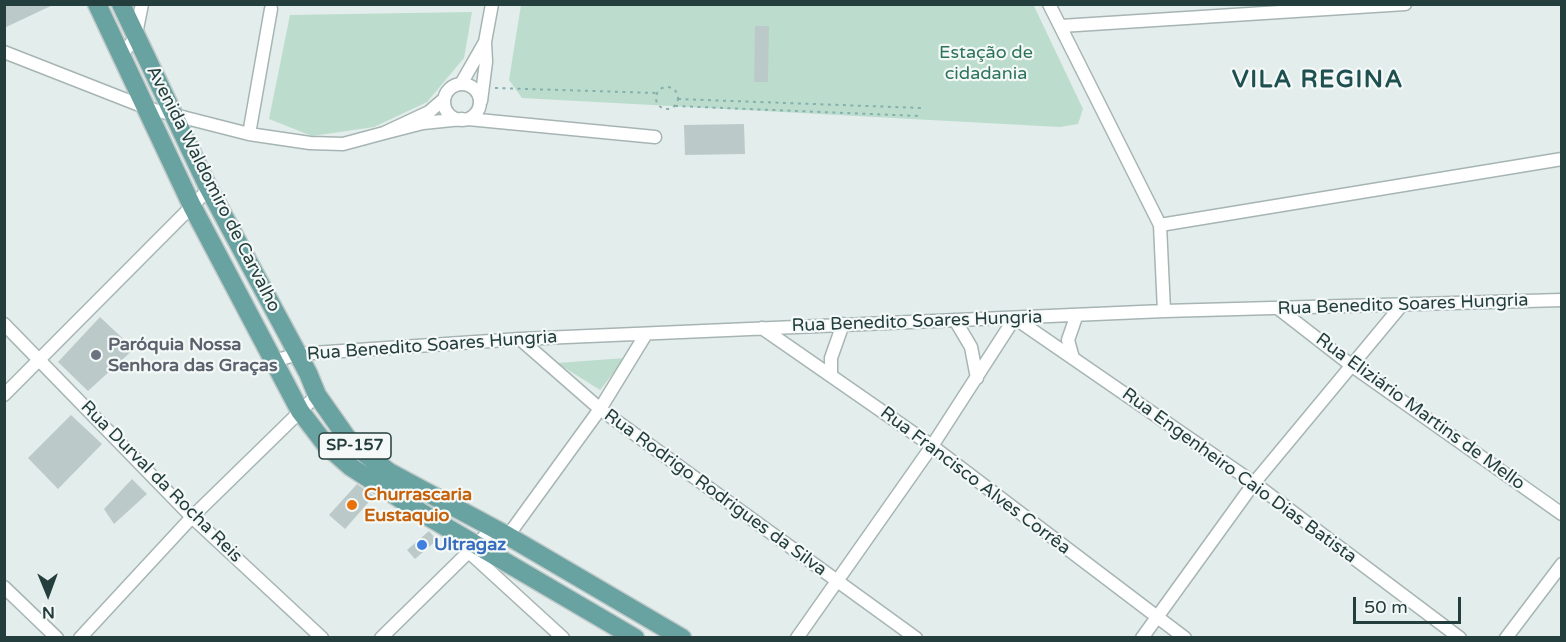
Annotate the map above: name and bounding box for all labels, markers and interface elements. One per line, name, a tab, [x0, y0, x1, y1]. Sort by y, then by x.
park label: Estação de cidadania	[939, 42, 1033, 84]
street label: Avenida Waldomiro de Carvalho	[141, 62, 285, 316]
district label: VILA REGINA	[1232, 67, 1404, 95]
street label: Rua Benedito Soares Hungria	[1277, 290, 1529, 320]
street label: Rua Benedito Soares Hungria	[791, 307, 1043, 337]
street label: Rua Benedito Soares Hungria	[306, 326, 558, 366]
street label: Rua Eliziário Martins de Mello	[1311, 329, 1529, 495]
place label: Paróquia Nossa Senhora das Graças	[108, 334, 278, 376]
marker: Paróquia Nossa Senhora das Graças	[89, 348, 103, 362]
street label: Rua Engenheiro Caio Dias Batista	[1118, 384, 1360, 568]
street label: Rua Durval da Rocha Reis	[76, 397, 246, 567]
street label: Rua Francisco Alves Corrêa	[876, 402, 1074, 560]
street label: Rua Rodrigo Rodrigues da Silva	[599, 405, 831, 581]
road number: SP-157	[319, 433, 391, 459]
place label: Churrascaria Eustaquio	[364, 484, 472, 526]
marker: Churrascaria Eustaquio	[345, 498, 359, 512]
place label: Ultragaz	[434, 534, 506, 556]
marker: Ultragaz	[415, 538, 429, 552]
north arrow	[18, 564, 78, 624]
scale bar	[1356, 585, 1464, 623]
text: 50 m	[1364, 596, 1408, 618]
text: N	[42, 602, 55, 622]

